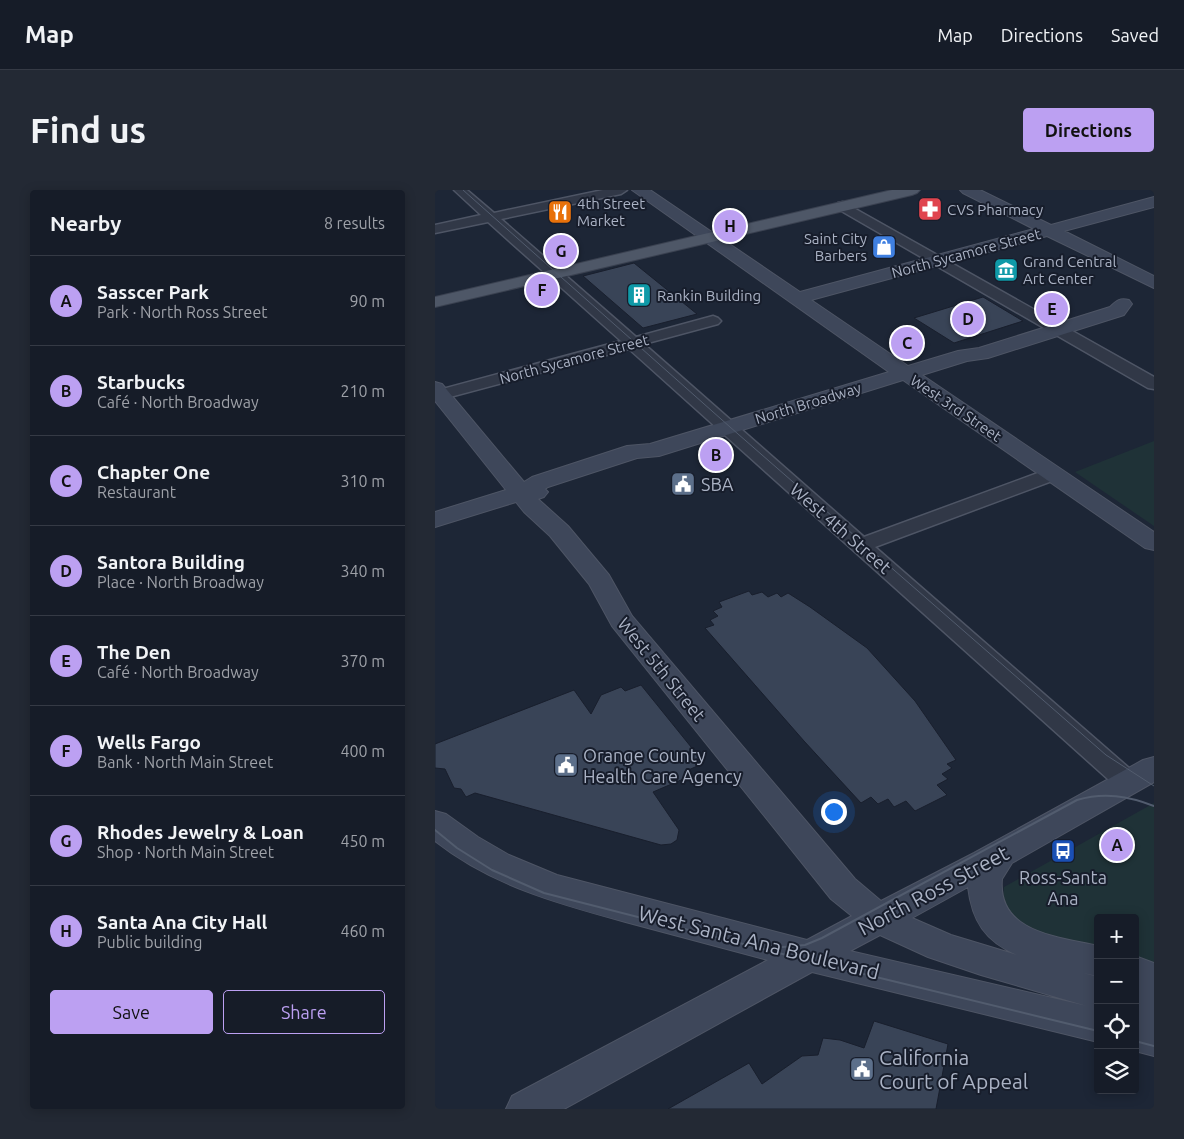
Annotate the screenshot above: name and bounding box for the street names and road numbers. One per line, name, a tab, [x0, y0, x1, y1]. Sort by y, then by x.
street label: North Sycamore Street	[890, 225, 1042, 281]
street label: North Sycamore Street	[498, 331, 650, 387]
street label: West 3rd Street	[907, 371, 1005, 445]
street label: North Broadway	[753, 379, 863, 427]
street label: West 4th Street	[786, 479, 896, 577]
street label: West 5th Street	[614, 613, 710, 725]
street label: North Ross Street	[854, 840, 1012, 940]
street label: West Santa Ana Boulevard	[636, 900, 882, 984]

